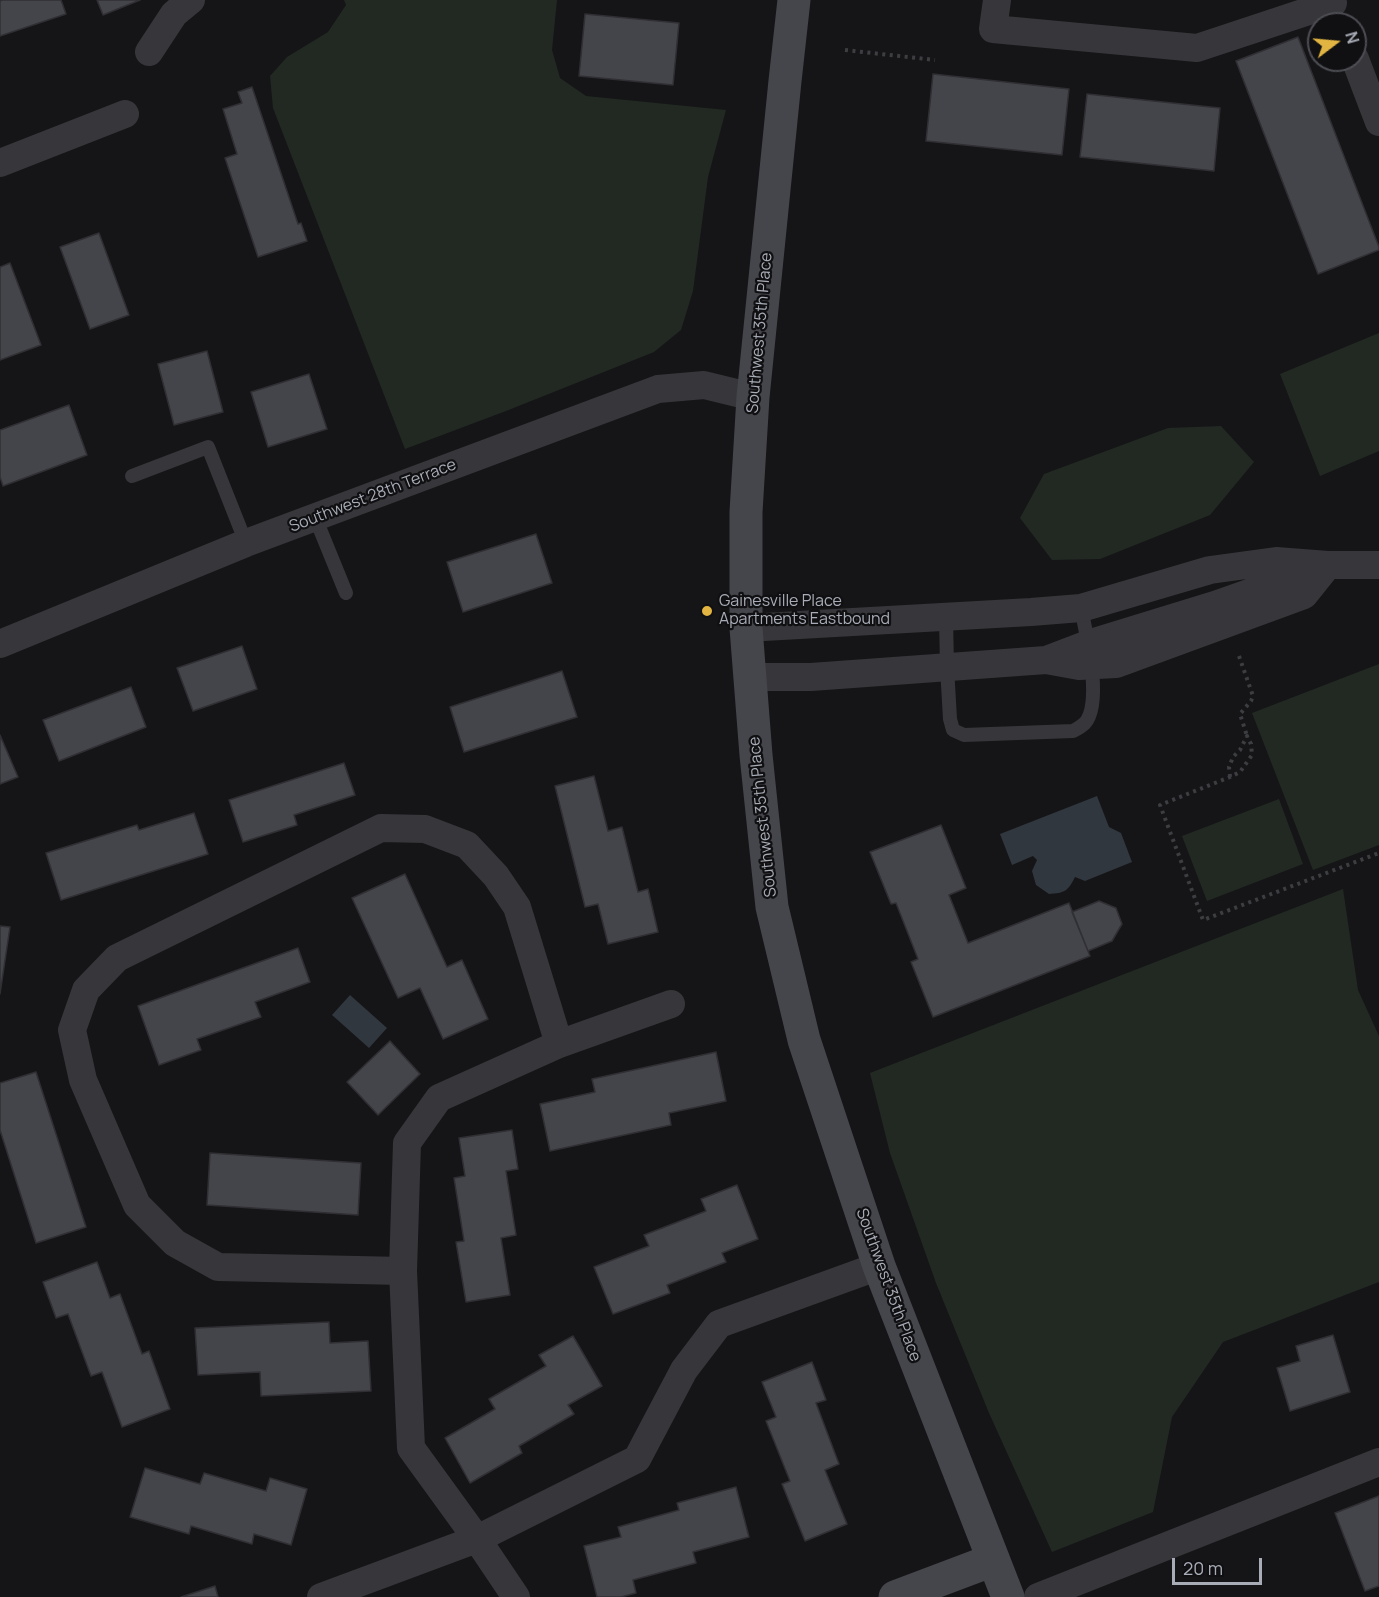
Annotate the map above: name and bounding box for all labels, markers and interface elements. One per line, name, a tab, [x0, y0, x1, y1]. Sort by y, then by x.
north arrow	[1307, 12, 1367, 72]
text: N	[1340, 29, 1365, 46]
street label: Southwest 35th Place	[743, 252, 777, 414]
street label: Southwest 28th Terrace	[287, 455, 459, 537]
place label: Gainesville Place Apartments Eastbound	[719, 592, 890, 630]
marker: Gainesville Place Apartments Eastbound	[700, 604, 714, 618]
street label: Southwest 35th Place	[745, 736, 781, 898]
street label: Southwest 35th Place	[851, 1206, 925, 1364]
scale bar	[1175, 1546, 1265, 1584]
text: 20 m	[1183, 1556, 1223, 1580]

